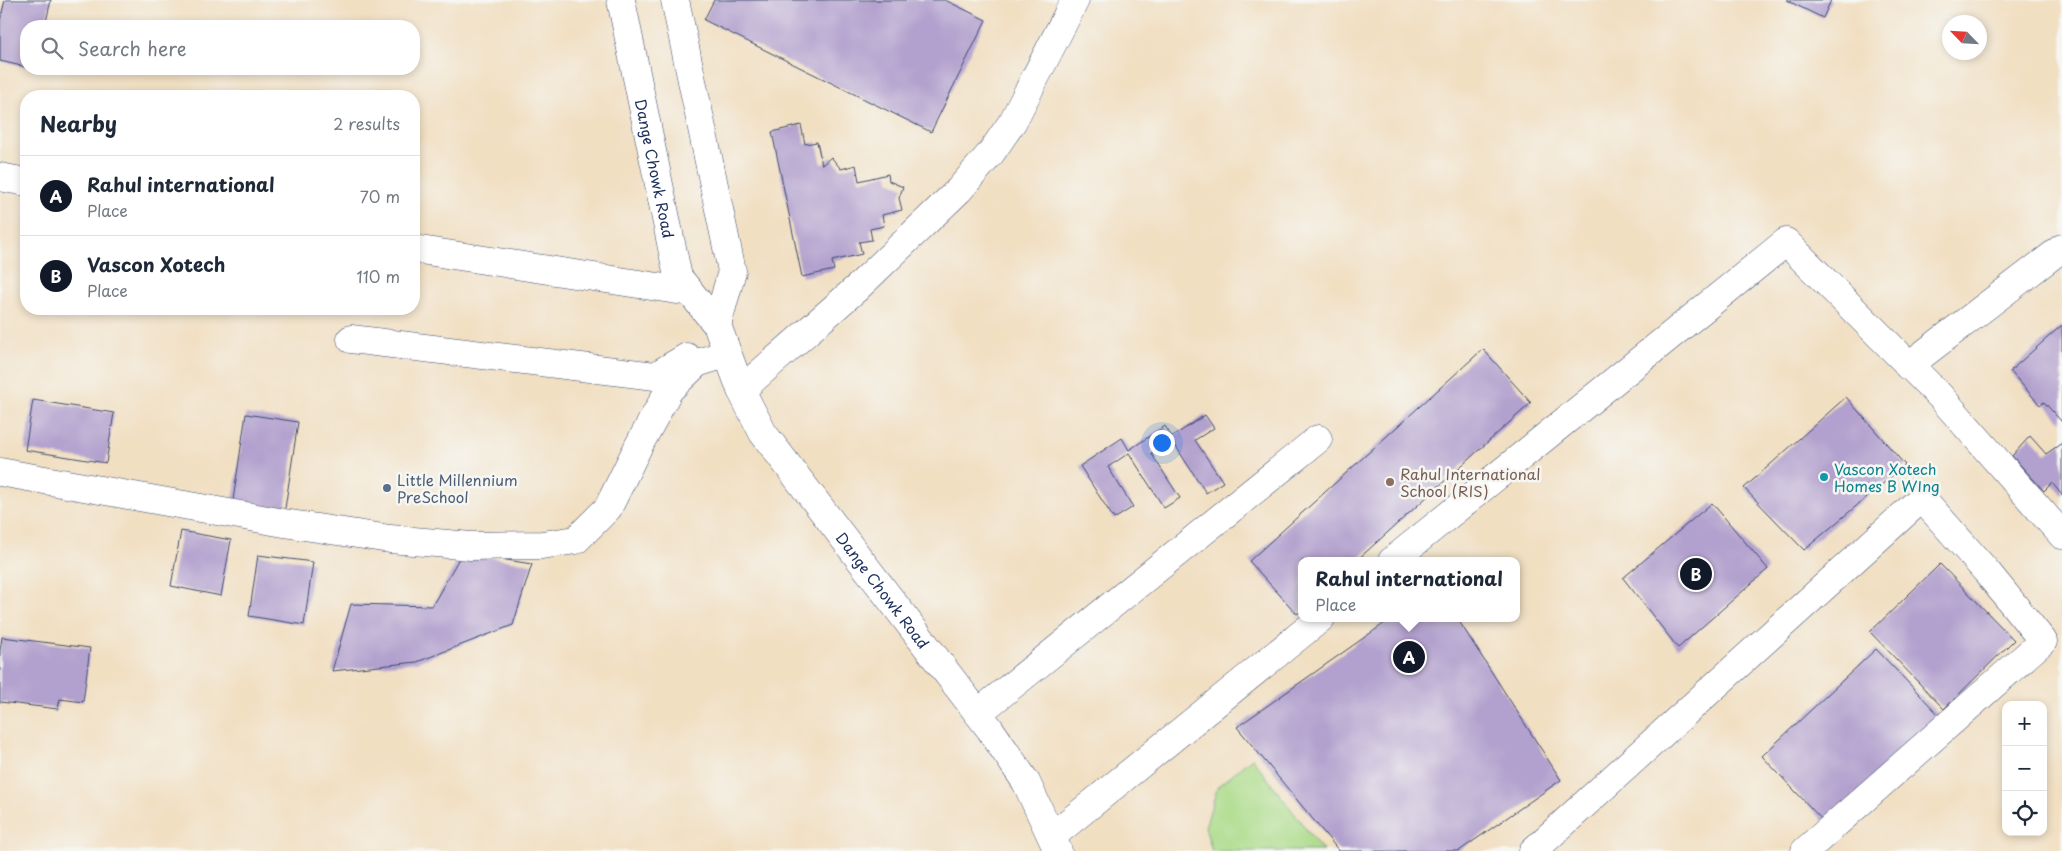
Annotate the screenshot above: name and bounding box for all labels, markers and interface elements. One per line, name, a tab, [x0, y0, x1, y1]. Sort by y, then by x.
north arrow	[1942, 15, 1987, 60]
search box	[20, 20, 420, 75]
icon: search	[38, 34, 66, 62]
text: Search here	[78, 34, 187, 62]
street label: Dange Chowk Road	[630, 97, 681, 240]
text: Nearby	[40, 107, 117, 139]
text: 2 results	[333, 111, 400, 135]
text: Rahul international	[87, 170, 274, 198]
text: A	[50, 184, 62, 208]
text: 70 m	[360, 184, 400, 208]
text: Place	[87, 198, 128, 222]
text: Vascon Xotech	[87, 250, 225, 278]
text: B	[51, 264, 61, 288]
text: 110 m	[357, 264, 400, 288]
text: Place	[87, 278, 128, 302]
your location	[1149, 430, 1175, 456]
place label: Vascon Xotech Homes B WIng	[1834, 457, 1940, 497]
place label: Rahul International School (RIS)	[1400, 462, 1540, 502]
place label: Little Millennium PreSchool	[397, 468, 518, 508]
marker: Vascon Xotech Homes B WIng	[1818, 471, 1830, 483]
marker: Rahul International School (RIS)	[1384, 476, 1396, 488]
marker: Little Millennium PreSchool	[381, 482, 393, 494]
street label: Dange Chowk Road	[831, 527, 936, 653]
pin: B	[1680, 555, 1712, 593]
popup	[1298, 557, 1520, 622]
text: Rahul international	[1315, 564, 1503, 592]
text: Place	[1315, 592, 1356, 616]
pin: A	[1393, 638, 1425, 676]
map controls	[2002, 701, 2047, 836]
button: +	[2002, 701, 2047, 746]
button: −	[2002, 746, 2047, 791]
button: locate	[2002, 791, 2047, 836]

